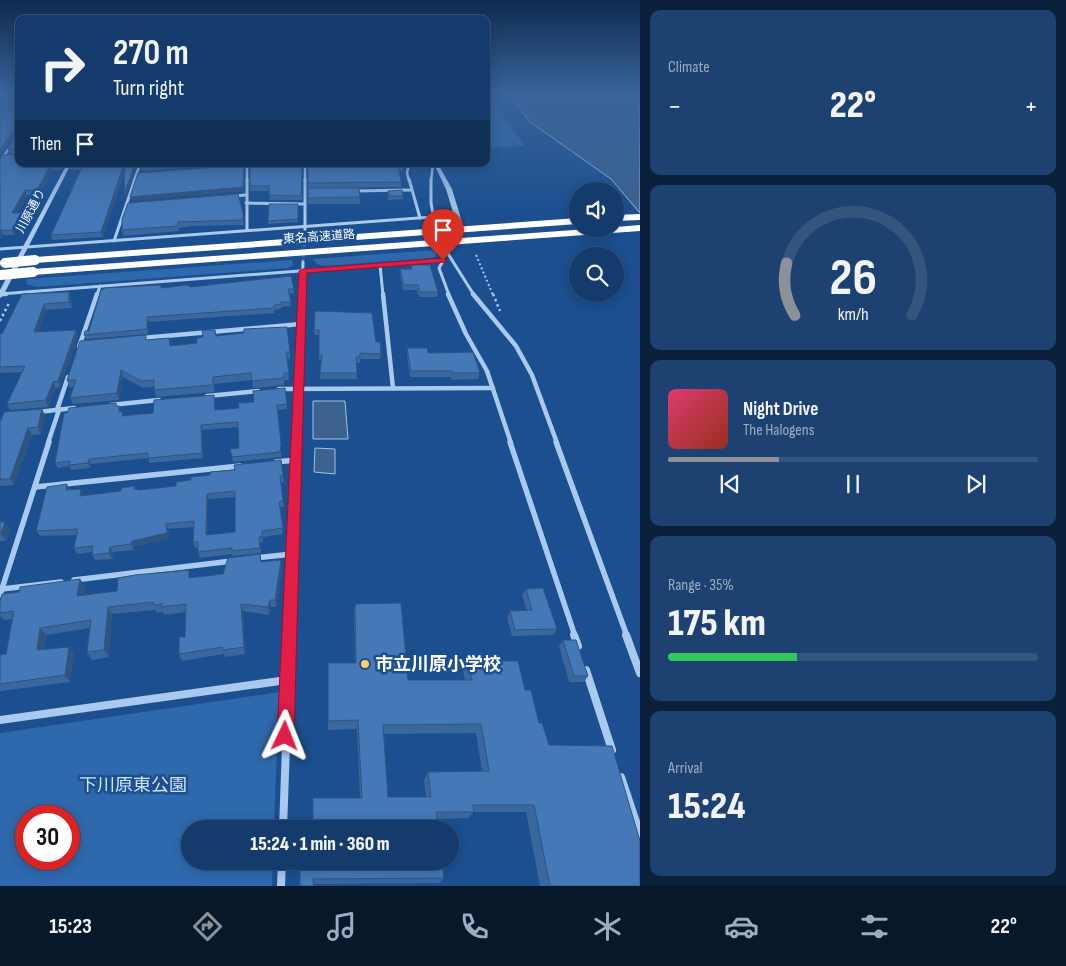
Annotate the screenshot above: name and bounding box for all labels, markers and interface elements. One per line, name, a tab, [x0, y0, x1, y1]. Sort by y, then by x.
text: 270 m	[113, 32, 189, 75]
icon: right	[30, 35, 95, 100]
text: Climate	[668, 58, 710, 77]
text: Turn right	[113, 75, 184, 102]
text: 22°	[830, 83, 876, 128]
text: −	[668, 90, 682, 123]
text: +	[1024, 90, 1038, 123]
icon: arrive	[71, 130, 99, 158]
text: Then	[30, 133, 61, 156]
map controls	[569, 182, 624, 302]
button: sound	[569, 182, 624, 237]
street label: 川原通り	[13, 186, 49, 236]
pin	[422, 209, 464, 260]
icon: arrive	[429, 216, 457, 244]
street label: 東名高速道路	[283, 227, 355, 247]
button: search	[569, 247, 624, 302]
text: 26	[829, 247, 877, 310]
text: km/h	[838, 304, 868, 325]
text: Night Drive	[743, 398, 818, 421]
text: The Halogens	[743, 421, 814, 440]
icon: previous	[716, 470, 744, 498]
icon: pause	[839, 470, 867, 498]
icon: next	[962, 470, 990, 498]
text: Range · 35%	[668, 576, 734, 595]
text: 175 km	[668, 601, 766, 646]
place label: 市立川原小学校	[375, 654, 501, 675]
marker: 市立川原小学校	[359, 658, 371, 670]
position arrow	[258, 709, 310, 761]
text: Arrival	[668, 759, 702, 778]
park label: 下川原東公園	[79, 775, 187, 796]
text: 15:24	[668, 784, 746, 829]
speed limit sign: 30	[15, 805, 80, 870]
text: 15:24 · 1 min · 360 m	[250, 833, 390, 856]
icon: directions	[190, 909, 225, 944]
icon: music	[324, 909, 359, 944]
icon: phone	[457, 909, 492, 944]
icon: climate	[590, 909, 625, 944]
icon: car	[724, 909, 759, 944]
icon: filters	[857, 909, 892, 944]
text: 15:23	[49, 913, 92, 940]
text: 22°	[991, 913, 1017, 940]

